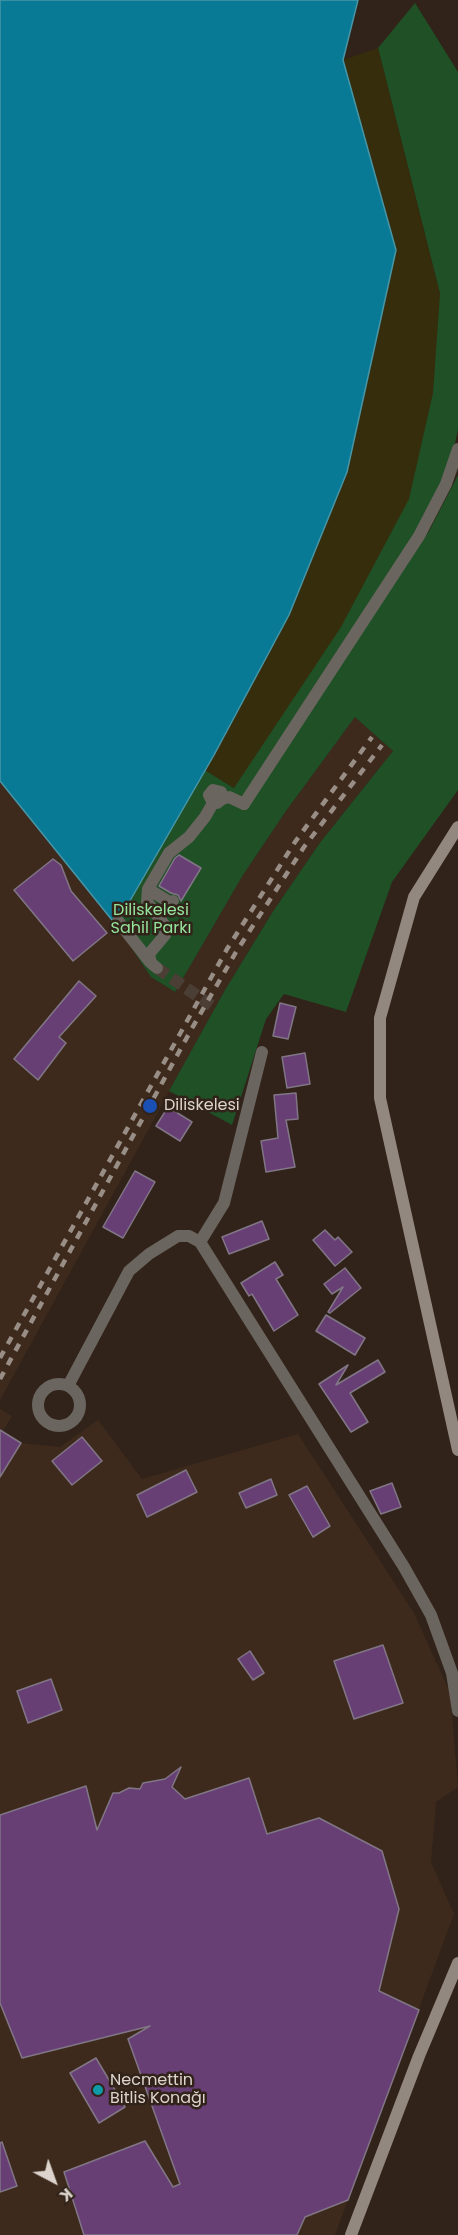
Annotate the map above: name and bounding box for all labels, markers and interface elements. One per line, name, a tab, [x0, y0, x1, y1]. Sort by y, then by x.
park label: Diliskelesi Sahil Parkı	[111, 901, 191, 939]
place label: Diliskelesi	[164, 1096, 240, 1116]
marker: Diliskelesi	[141, 1097, 159, 1115]
place label: Necmettin Bitlis Konağı	[110, 2071, 206, 2109]
marker: Necmettin Bitlis Konağı	[91, 2083, 105, 2097]
north arrow	[24, 2151, 84, 2211]
text: K	[54, 2183, 78, 2207]

